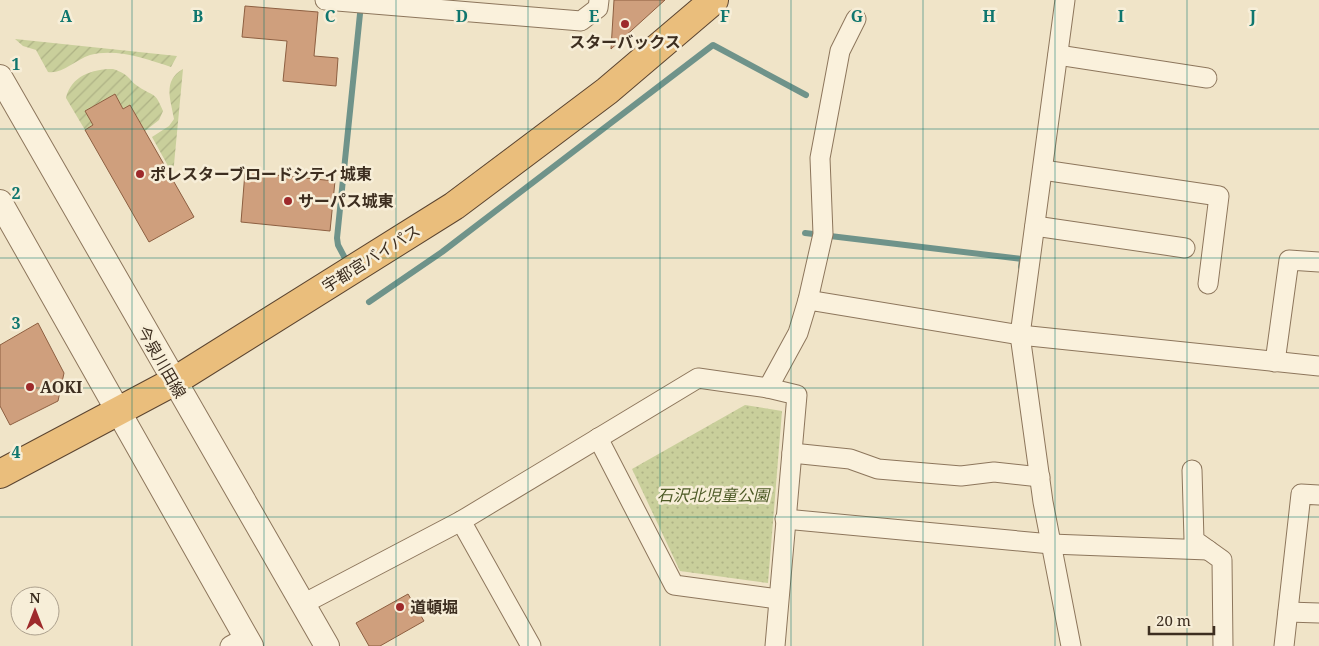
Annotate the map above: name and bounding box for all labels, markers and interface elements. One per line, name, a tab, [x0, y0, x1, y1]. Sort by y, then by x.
text: A	[60, 5, 73, 27]
text: B	[193, 5, 204, 27]
text: C	[325, 5, 336, 27]
text: D	[456, 5, 468, 27]
text: E	[589, 5, 599, 27]
text: F	[720, 5, 730, 27]
text: G	[851, 5, 863, 27]
text: H	[982, 5, 996, 27]
text: I	[1118, 5, 1124, 27]
text: J	[1249, 5, 1257, 27]
marker: スターバックス	[619, 18, 631, 30]
place label: スターバックス	[569, 31, 681, 53]
text: 1	[11, 53, 21, 75]
place label: ポレスターブロードシティ城東	[150, 163, 372, 185]
marker: ポレスターブロードシティ城東	[134, 168, 146, 180]
text: 2	[11, 182, 21, 204]
place label: サーパス城東	[298, 190, 394, 212]
marker: サーパス城東	[282, 195, 294, 207]
street label: 宇都宮バイパス	[318, 219, 424, 297]
text: 3	[11, 312, 21, 334]
street label: 今泉川田線	[132, 322, 192, 402]
place label: AOKI	[40, 376, 82, 398]
marker: AOKI	[24, 381, 36, 393]
text: 4	[11, 441, 21, 463]
park label: 石沢北児童公園	[657, 484, 771, 506]
north arrow	[10, 586, 60, 636]
text: N	[29, 588, 41, 607]
place label: 道頓堀	[410, 596, 458, 618]
marker: 道頓堀	[394, 601, 406, 613]
scale bar	[1149, 604, 1214, 636]
text: 20 m	[1156, 610, 1191, 630]

